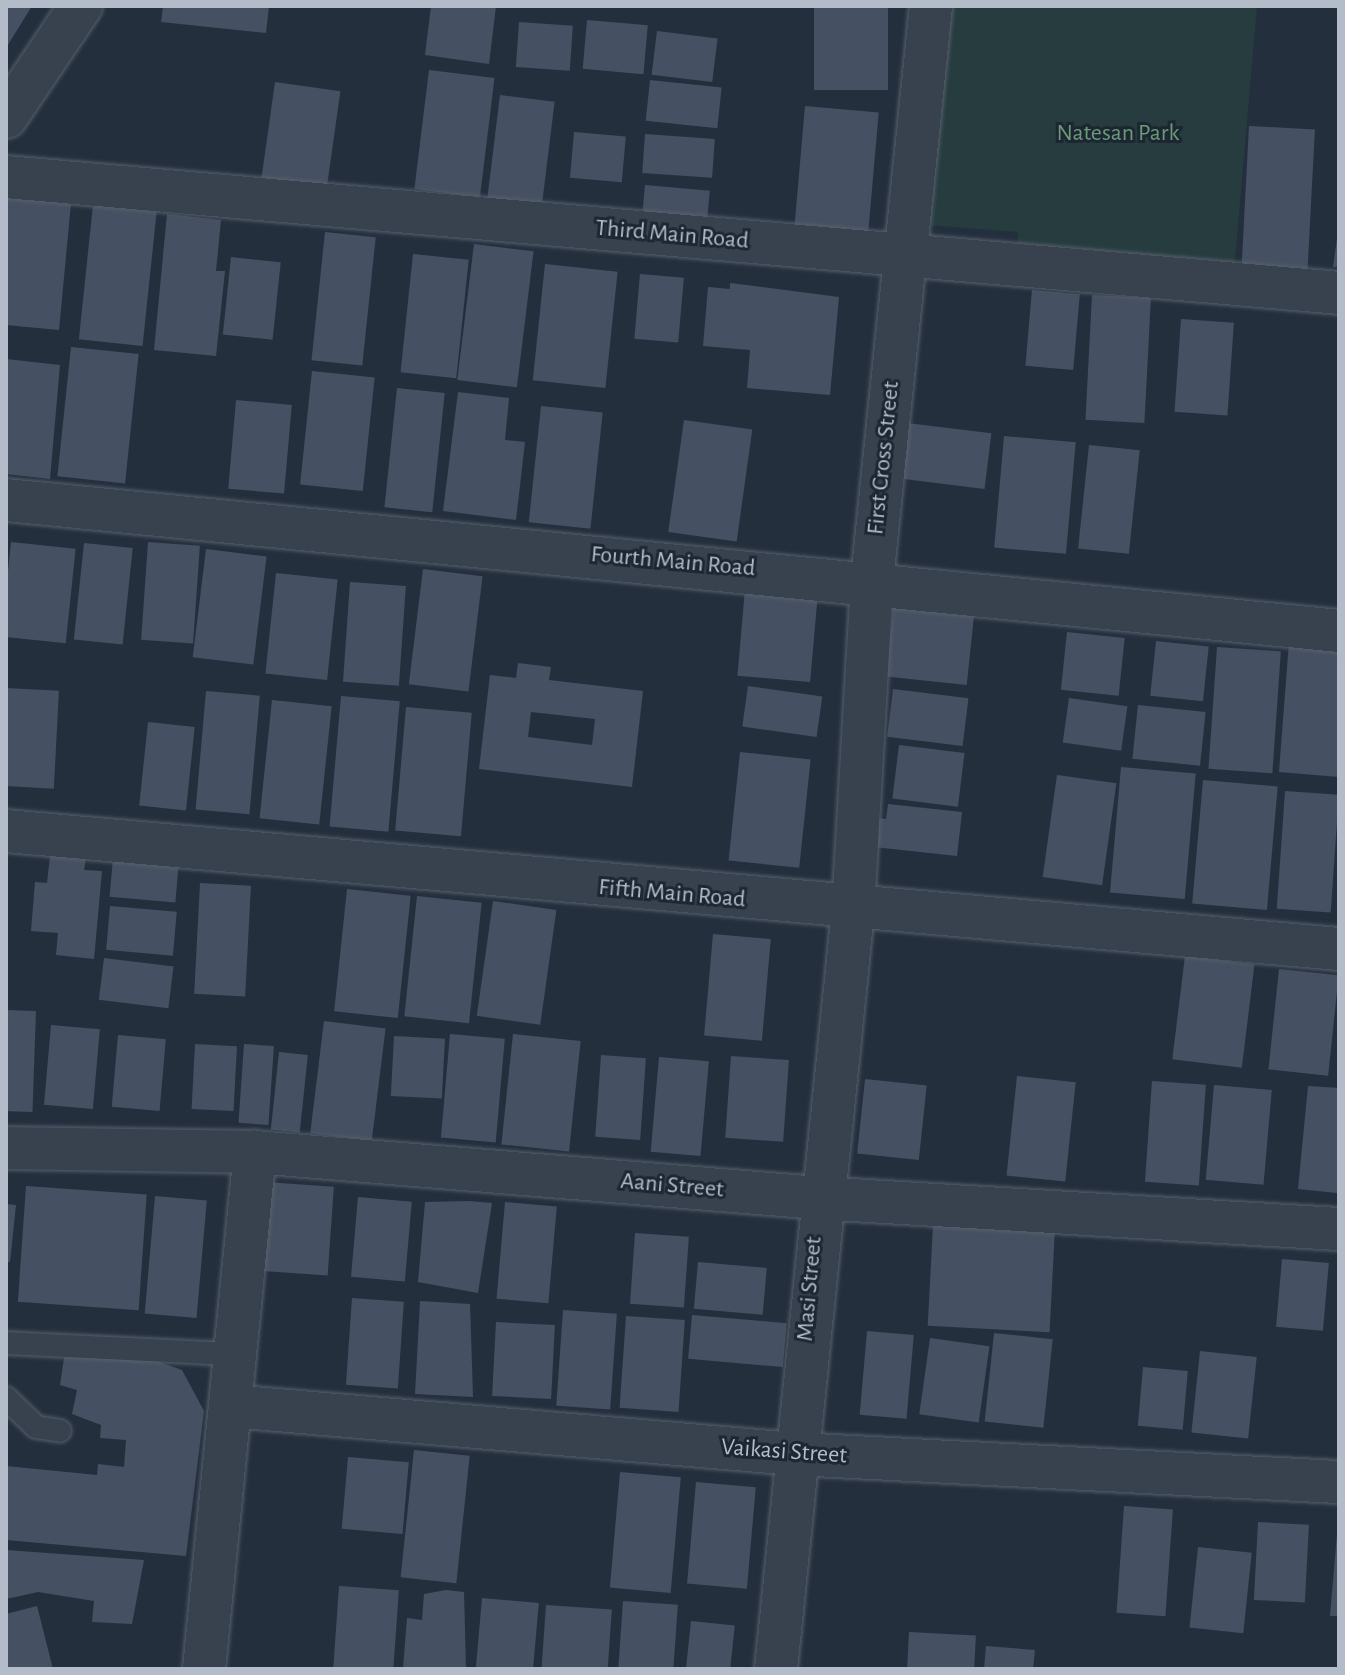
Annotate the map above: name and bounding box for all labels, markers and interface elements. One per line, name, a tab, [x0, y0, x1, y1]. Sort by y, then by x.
park label: Natesan Park	[1057, 120, 1179, 148]
street label: Third Main Road	[594, 214, 750, 256]
street label: First Cross Street	[862, 380, 906, 536]
street label: Fourth Main Road	[590, 540, 756, 584]
street label: Fifth Main Road	[597, 873, 747, 915]
street label: Aani Street	[619, 1167, 725, 1205]
street label: Masi Street	[791, 1235, 829, 1343]
street label: Vaikasi Street	[720, 1433, 848, 1471]

